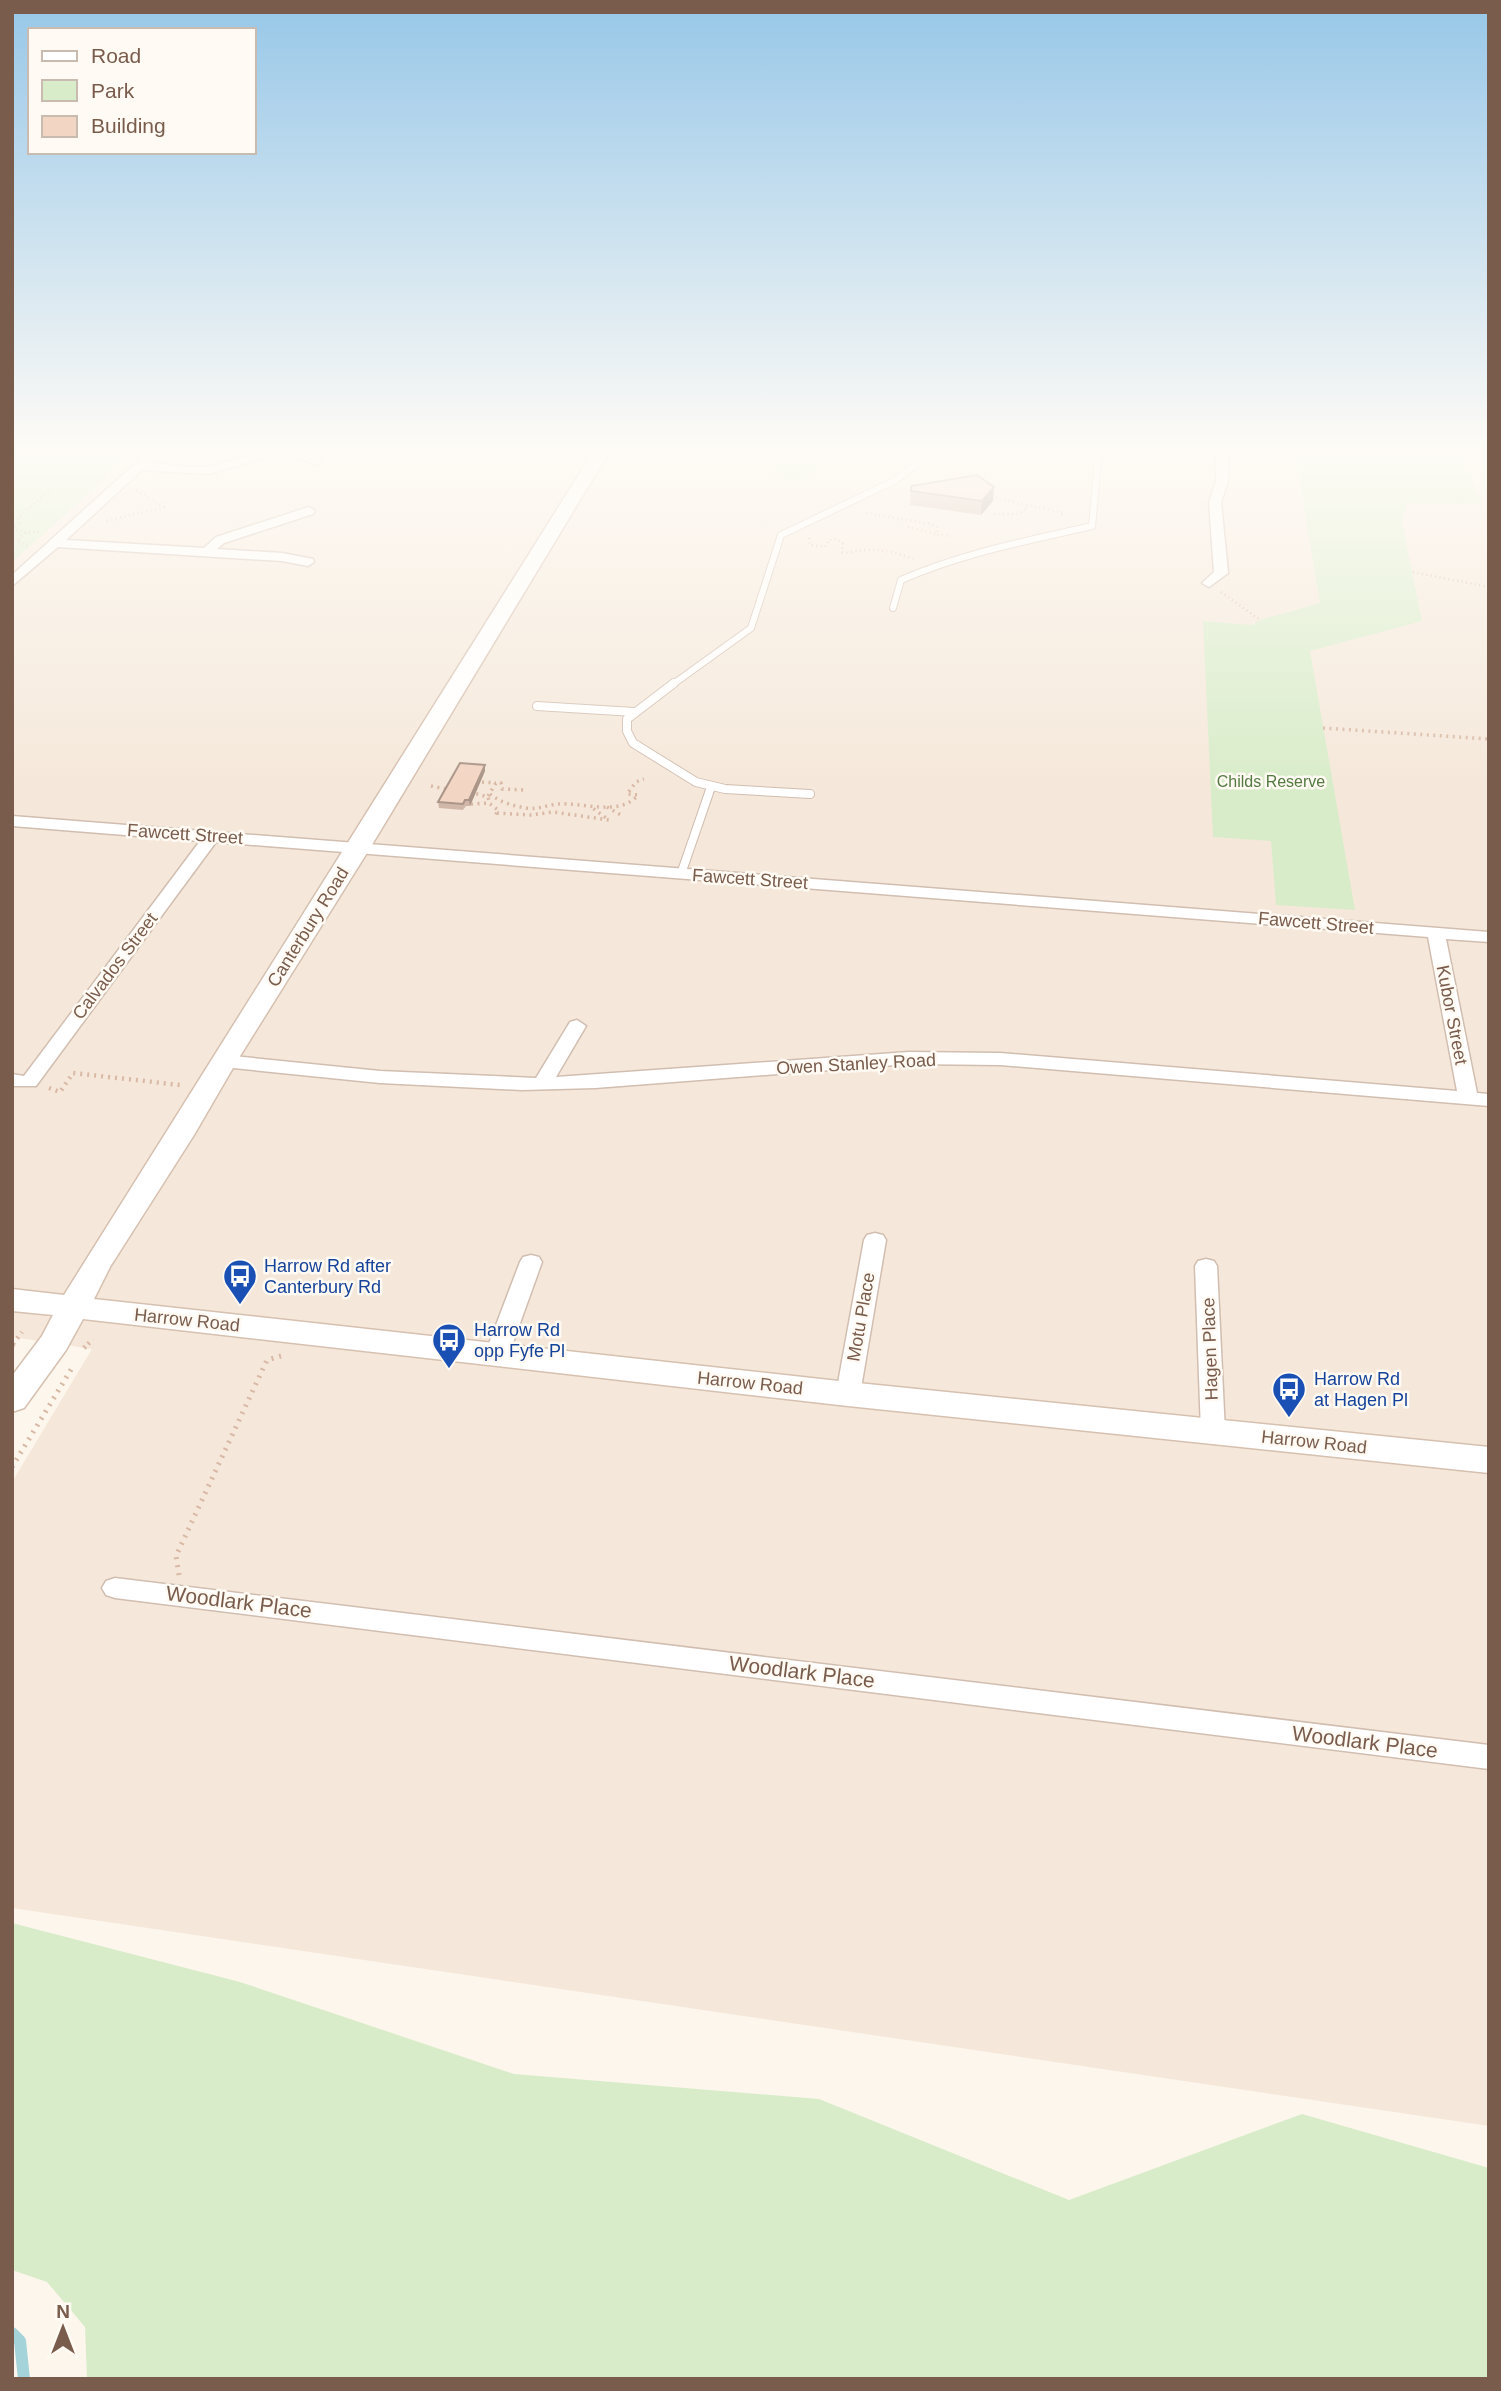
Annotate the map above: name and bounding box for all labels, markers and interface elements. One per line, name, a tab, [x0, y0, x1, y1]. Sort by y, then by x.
legend	[28, 28, 256, 154]
text: Road	[91, 44, 141, 67]
text: Park	[91, 79, 135, 102]
text: Building	[91, 114, 166, 137]
park label: Childs Reserve	[1217, 773, 1325, 790]
street label: Fawcett Street	[126, 820, 244, 848]
street label: Canterbury Road	[263, 864, 353, 990]
street label: Fawcett Street	[691, 865, 809, 893]
street label: Fawcett Street	[1257, 908, 1375, 938]
street label: Calvados Street	[68, 909, 162, 1023]
street label: Kubor Street	[1433, 963, 1471, 1067]
street label: Owen Stanley Road	[776, 1050, 936, 1078]
place label: Harrow Rd after Canterbury Rd	[264, 1256, 391, 1297]
bus stop icon: Harrow Rd after Canterbury Rd	[221, 1257, 259, 1306]
street label: Motu Place	[843, 1271, 879, 1363]
street label: Hagen Place	[1198, 1297, 1222, 1401]
street label: Harrow Road	[133, 1305, 241, 1335]
place label: Harrow Rd opp Fyfe Pl	[474, 1320, 565, 1361]
bus stop icon: Harrow Rd opp Fyfe Pl	[430, 1321, 468, 1370]
street label: Harrow Road	[696, 1368, 804, 1398]
place label: Harrow Rd at Hagen Pl	[1314, 1369, 1408, 1410]
bus stop icon: Harrow Rd at Hagen Pl	[1270, 1370, 1308, 1419]
street label: Harrow Road	[1260, 1427, 1368, 1457]
street label: Woodlark Place	[165, 1581, 313, 1622]
street label: Woodlark Place	[728, 1651, 876, 1692]
street label: Woodlark Place	[1291, 1721, 1439, 1762]
north arrow	[28, 2293, 98, 2363]
text: N	[56, 2301, 70, 2322]

